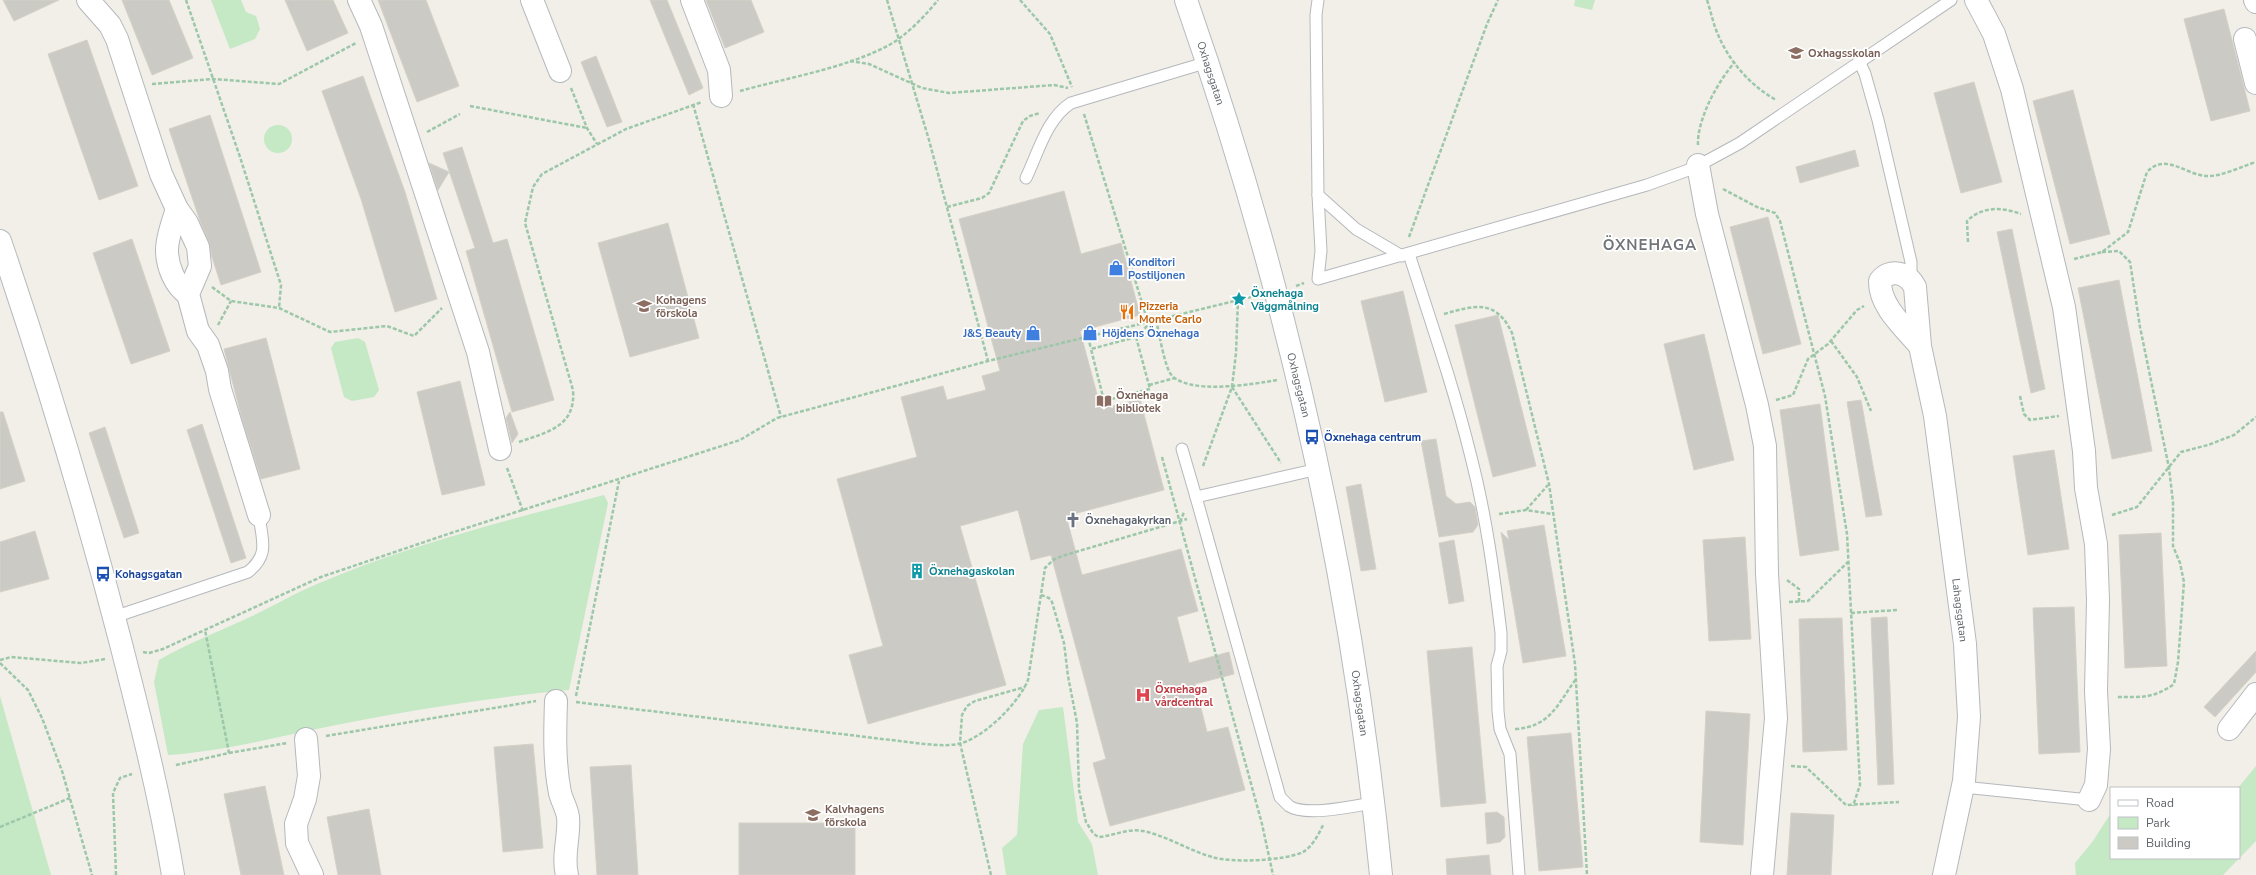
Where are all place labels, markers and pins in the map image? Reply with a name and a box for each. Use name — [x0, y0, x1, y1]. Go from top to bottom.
school or university icon: Oxhagsskolan — [1787, 44, 1805, 62]
place label: Oxhagsskolan — [1808, 46, 1881, 61]
place label: Konditori Postiljonen — [1128, 255, 1185, 283]
shop icon: Konditori Postiljonen — [1107, 259, 1125, 277]
place label: Öxnehaga Väggmålning — [1250, 285, 1319, 314]
place icon: Öxnehaga Väggmålning — [1230, 290, 1248, 308]
place label: Kohagens förskola — [656, 293, 706, 321]
school or university icon: Kohagens förskola — [635, 297, 653, 315]
place label: Pizzeria Monte Carlo — [1139, 299, 1202, 327]
restaurant icon: Pizzeria Monte Carlo — [1118, 303, 1136, 321]
shop icon: J&S Beauty — [1024, 324, 1042, 342]
shop icon: Höjdens Öxnehaga — [1081, 324, 1099, 342]
place label: Höjdens Öxnehaga — [1102, 325, 1199, 341]
place label: J&S Beauty — [962, 326, 1021, 341]
place label: Öxnehaga bibliotek — [1116, 387, 1168, 416]
library icon: Öxnehaga bibliotek — [1095, 392, 1113, 410]
bus stop icon: Öxnehaga centrum — [1303, 428, 1321, 446]
place label: Öxnehaga centrum — [1324, 429, 1421, 445]
church icon: Öxnehagakyrkan — [1064, 511, 1082, 529]
place label: Öxnehagakyrkan — [1085, 512, 1171, 528]
building icon: Öxnehagaskolan — [908, 562, 926, 580]
place label: Öxnehagaskolan — [929, 563, 1015, 579]
bus stop icon: Kohagsgatan — [94, 565, 112, 583]
place label: Kohagsgatan — [115, 567, 182, 582]
place label: Öxnehaga vårdcentral — [1154, 681, 1214, 710]
hospital icon: Öxnehaga vårdcentral — [1134, 686, 1152, 704]
place label: Kalvhagens förskola — [825, 802, 884, 830]
school or university icon: Kalvhagens förskola — [804, 806, 822, 824]

